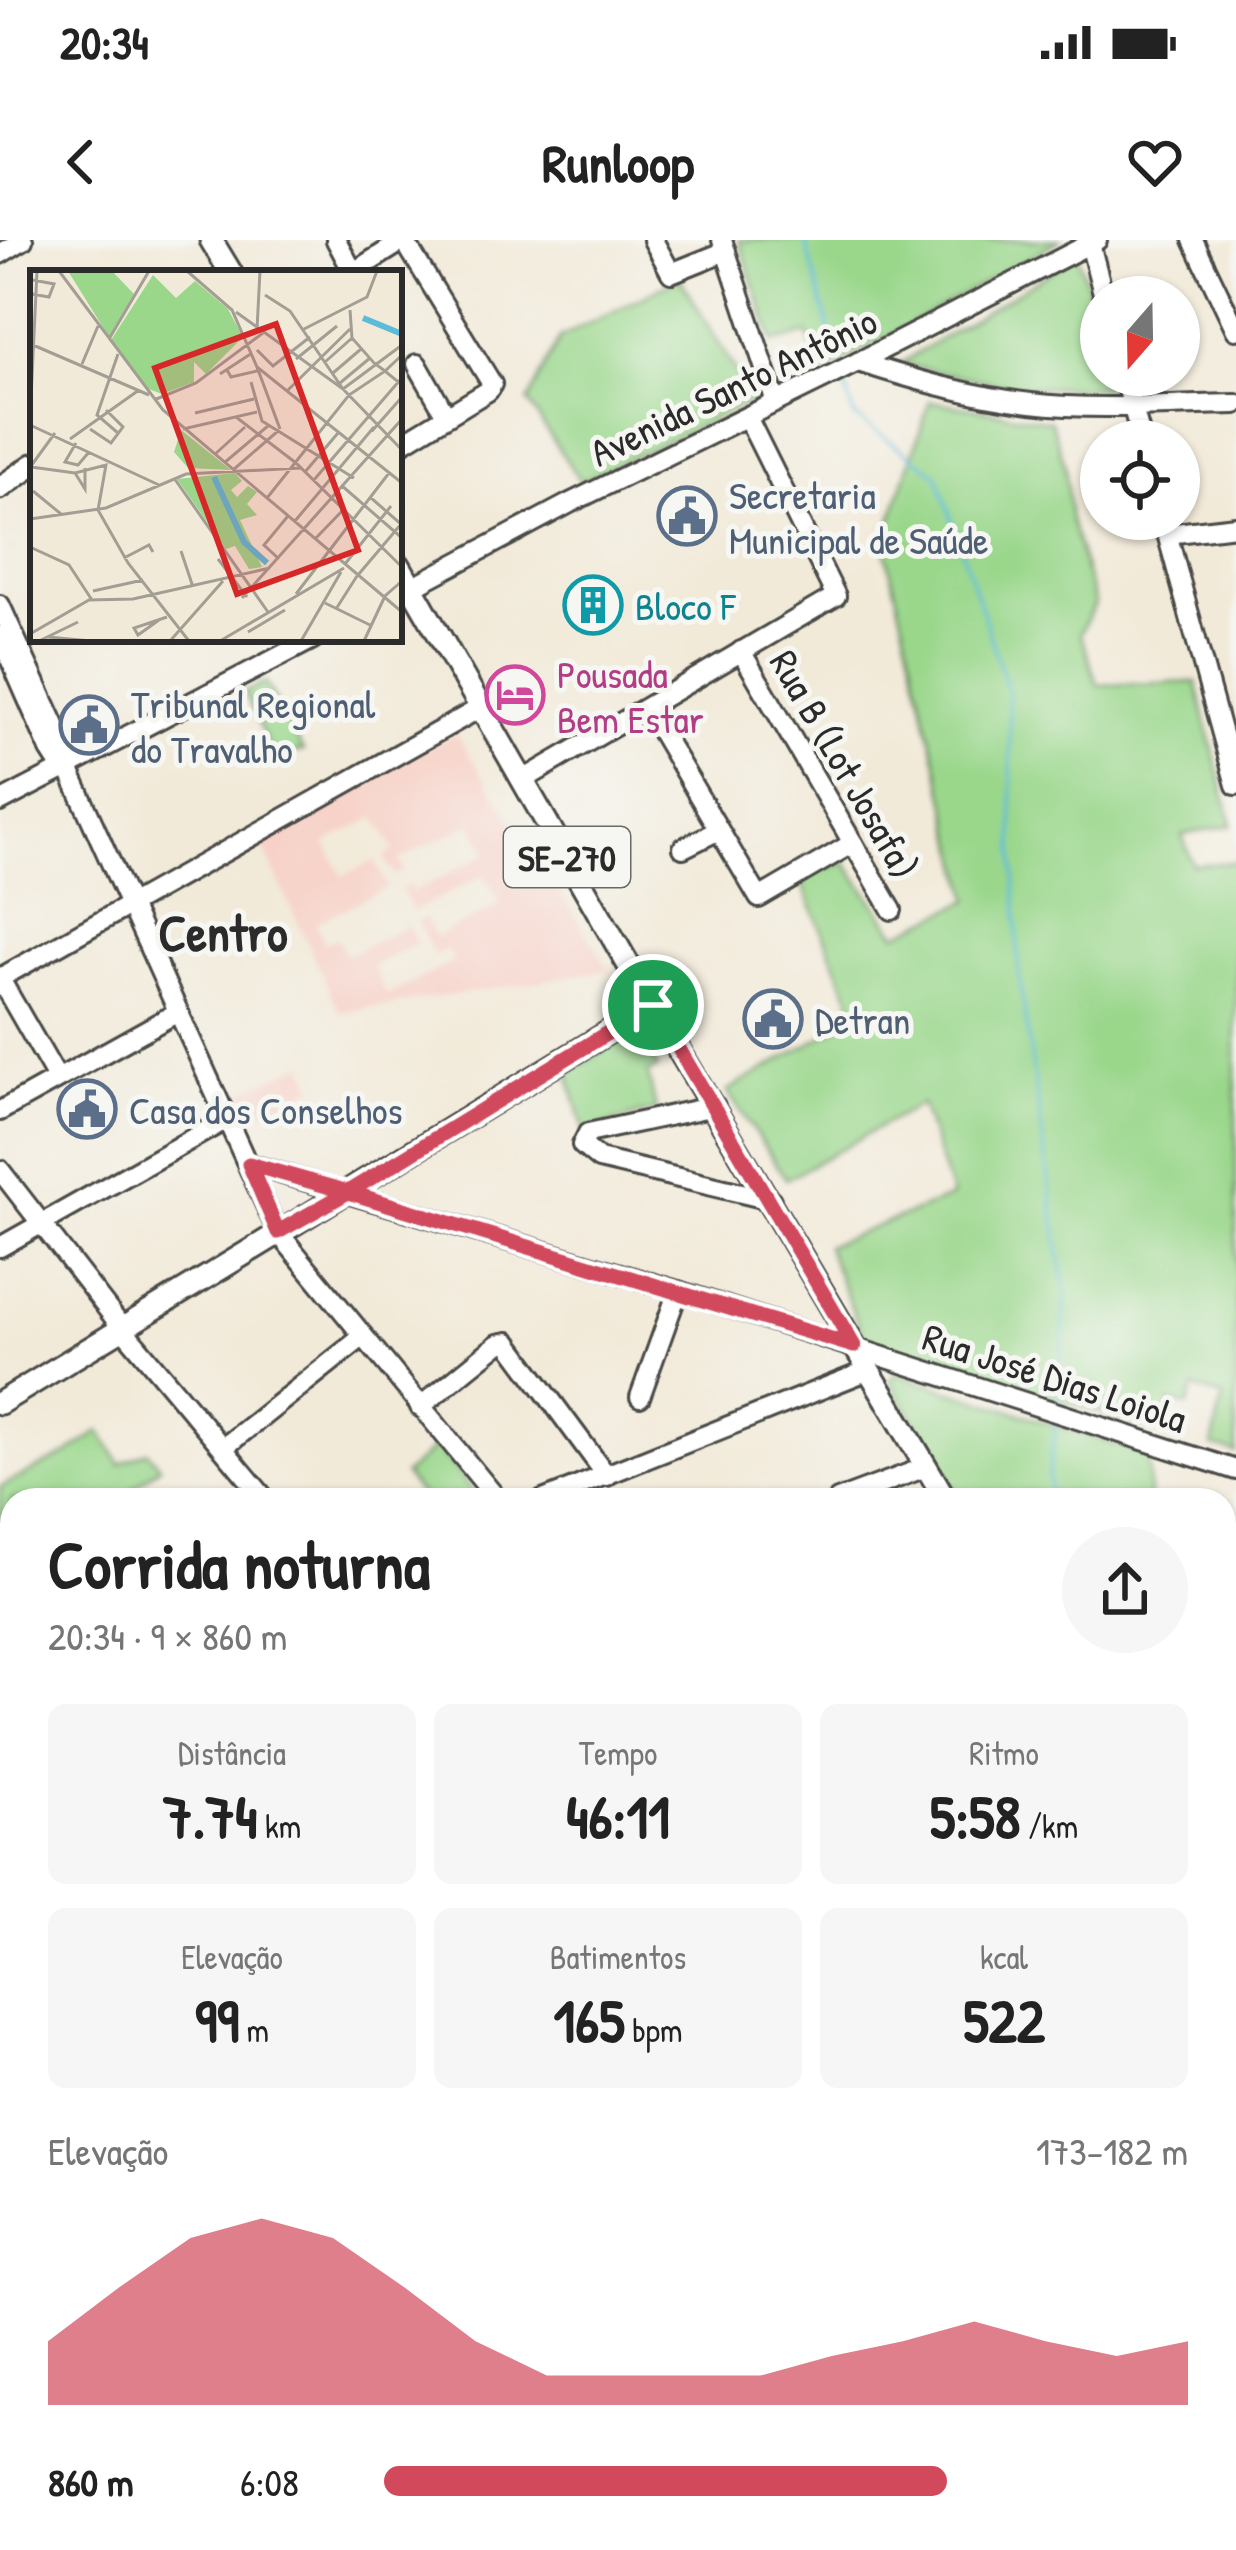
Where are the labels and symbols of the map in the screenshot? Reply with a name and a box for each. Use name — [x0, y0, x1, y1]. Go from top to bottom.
inset map — [30, 270, 402, 642]
north arrow — [1080, 276, 1200, 396]
street label: Avenida Santo Antônio — [581, 294, 885, 478]
place label: Secretaria Municipal de Saúde — [729, 468, 989, 566]
public building icon: Secretaria Municipal de Saúde — [656, 485, 718, 547]
building icon: Bloco F — [562, 574, 624, 636]
place label: Bloco F — [635, 579, 737, 632]
street label: Rua B (Lot Josafa) — [758, 640, 932, 888]
place label: Pousada Bem Estar — [557, 647, 704, 745]
hotel icon: Pousada Bem Estar — [484, 664, 546, 726]
place label: Tribunal Regional do Travalho — [131, 677, 376, 775]
public building icon: Tribunal Regional do Travalho — [58, 694, 120, 756]
road number: SE-270 — [504, 827, 630, 887]
district label: Centro — [158, 898, 288, 967]
pin — [602, 954, 704, 1056]
public building icon: Detran — [742, 988, 804, 1050]
place label: Detran — [815, 993, 910, 1046]
public building icon: Casa dos Conselhos — [56, 1078, 118, 1140]
place label: Casa dos Conselhos — [129, 1083, 403, 1136]
street label: Rua José Dias Loiola — [916, 1309, 1194, 1445]

